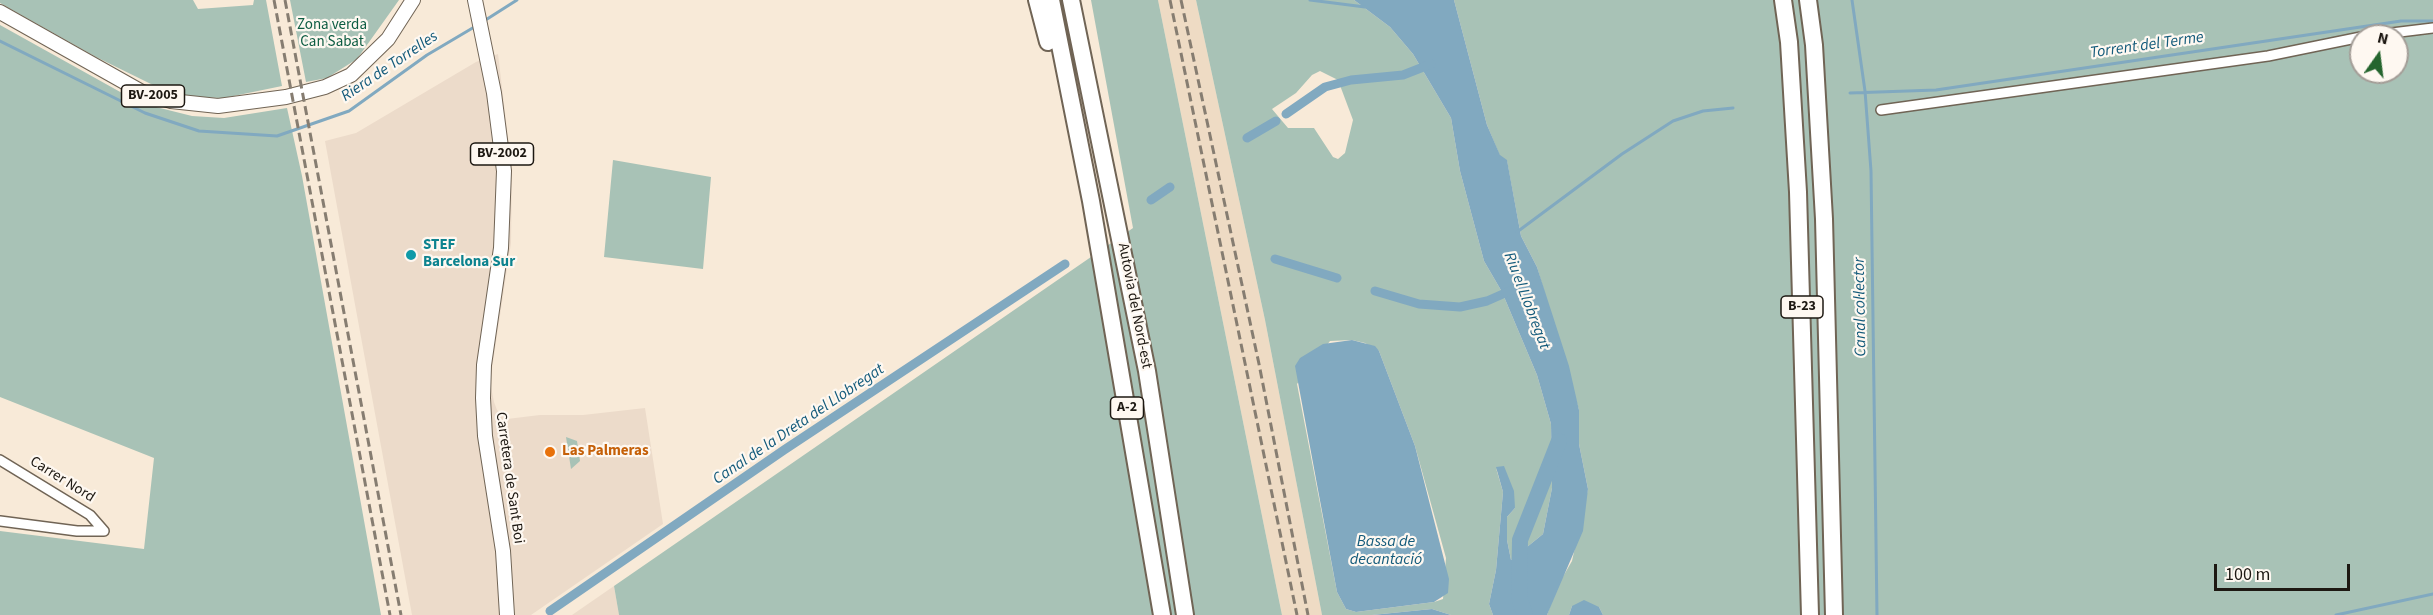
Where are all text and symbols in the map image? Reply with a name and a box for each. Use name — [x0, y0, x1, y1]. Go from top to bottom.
park label: Zona verda Can Sabat — [297, 17, 367, 52]
north arrow — [2349, 24, 2409, 84]
text: N — [2375, 27, 2391, 50]
water label: Riera de Torrelles — [338, 28, 442, 106]
water label: Torrent del Terme — [2089, 29, 2205, 63]
road number: BV-2005 — [122, 85, 184, 107]
road number: BV-2002 — [470, 143, 534, 165]
place label: STEF Barcelona Sur — [423, 237, 515, 272]
street label: Autovia del Nord-est — [1113, 242, 1155, 370]
marker: STEF Barcelona Sur — [404, 248, 418, 262]
water label: Riu el Llobregat — [1499, 250, 1553, 352]
water label: Canal col·lector — [1851, 257, 1871, 357]
road number: B-23 — [1781, 296, 1823, 318]
water label: Canal de la Dreta del Llobregat — [710, 360, 888, 490]
road number: A-2 — [1110, 397, 1144, 419]
street label: Carretera de Sant Boi — [491, 411, 527, 545]
place label: Las Palmeras — [562, 443, 649, 461]
marker: Las Palmeras — [543, 445, 557, 459]
street label: Carrer Nord — [26, 453, 98, 507]
water label: Bassa de decantació — [1350, 532, 1422, 570]
scale bar — [2217, 552, 2354, 590]
text: 100 m — [2225, 562, 2270, 587]

